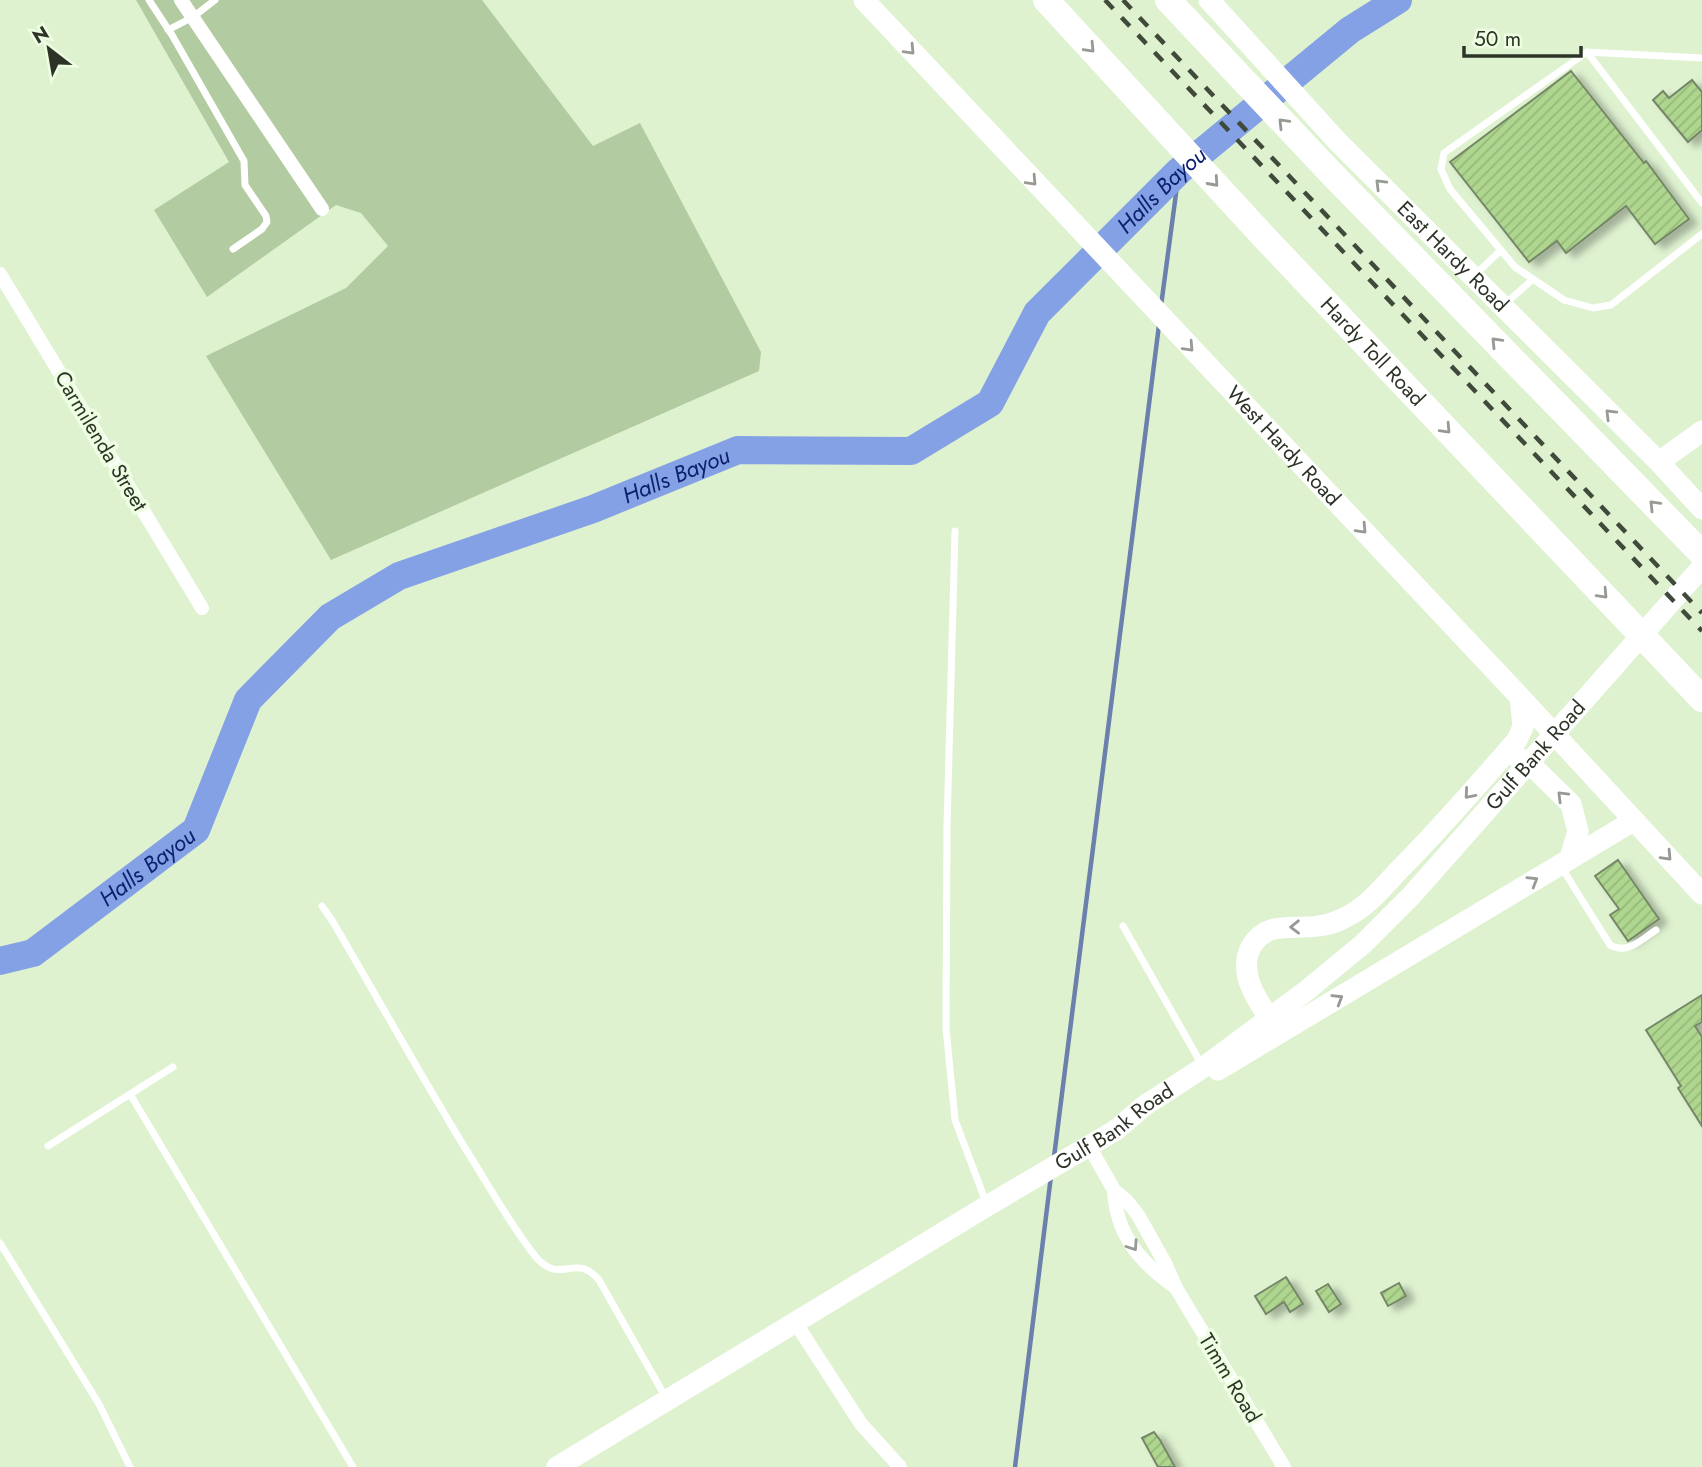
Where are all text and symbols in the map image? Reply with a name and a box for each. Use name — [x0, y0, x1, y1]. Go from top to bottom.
north arrow — [14, 14, 84, 84]
scale bar — [1464, 14, 1581, 58]
text: N — [27, 19, 54, 50]
text: 50 m — [1474, 24, 1521, 54]
one-way arrow — [1082, 40, 1095, 53]
one-way arrow — [902, 42, 914, 55]
one-way arrow — [1279, 118, 1292, 131]
water label: Halls Bayou — [1109, 138, 1214, 241]
one-way arrow — [1024, 173, 1037, 186]
one-way arrow — [1206, 174, 1218, 187]
one-way arrow — [1376, 180, 1388, 192]
street label: East Hardy Road — [1390, 194, 1515, 319]
street label: Hardy Toll Road — [1314, 290, 1432, 413]
one-way arrow — [1491, 337, 1504, 350]
one-way arrow — [1180, 338, 1193, 351]
street label: Carmilenda Street — [47, 365, 155, 517]
street label: West Hardy Road — [1219, 379, 1347, 512]
one-way arrow — [1606, 409, 1619, 422]
one-way arrow — [1438, 421, 1450, 434]
water label: Halls Bayou — [617, 438, 735, 512]
one-way arrow — [1650, 500, 1663, 513]
one-way arrow — [1353, 521, 1366, 534]
one-way arrow — [1594, 586, 1607, 599]
street label: Gulf Bank Road — [1478, 694, 1592, 817]
one-way arrow — [1465, 786, 1477, 799]
one-way arrow — [1558, 791, 1571, 804]
water label: Halls Bayou — [92, 819, 203, 915]
one-way arrow — [1658, 848, 1671, 861]
one-way arrow — [1526, 876, 1539, 889]
one-way arrow — [1289, 919, 1299, 935]
one-way arrow — [1331, 994, 1344, 1007]
street label: Gulf Bank Road — [1049, 1076, 1179, 1178]
one-way arrow — [1125, 1238, 1137, 1251]
street label: Timm Road — [1191, 1328, 1269, 1428]

